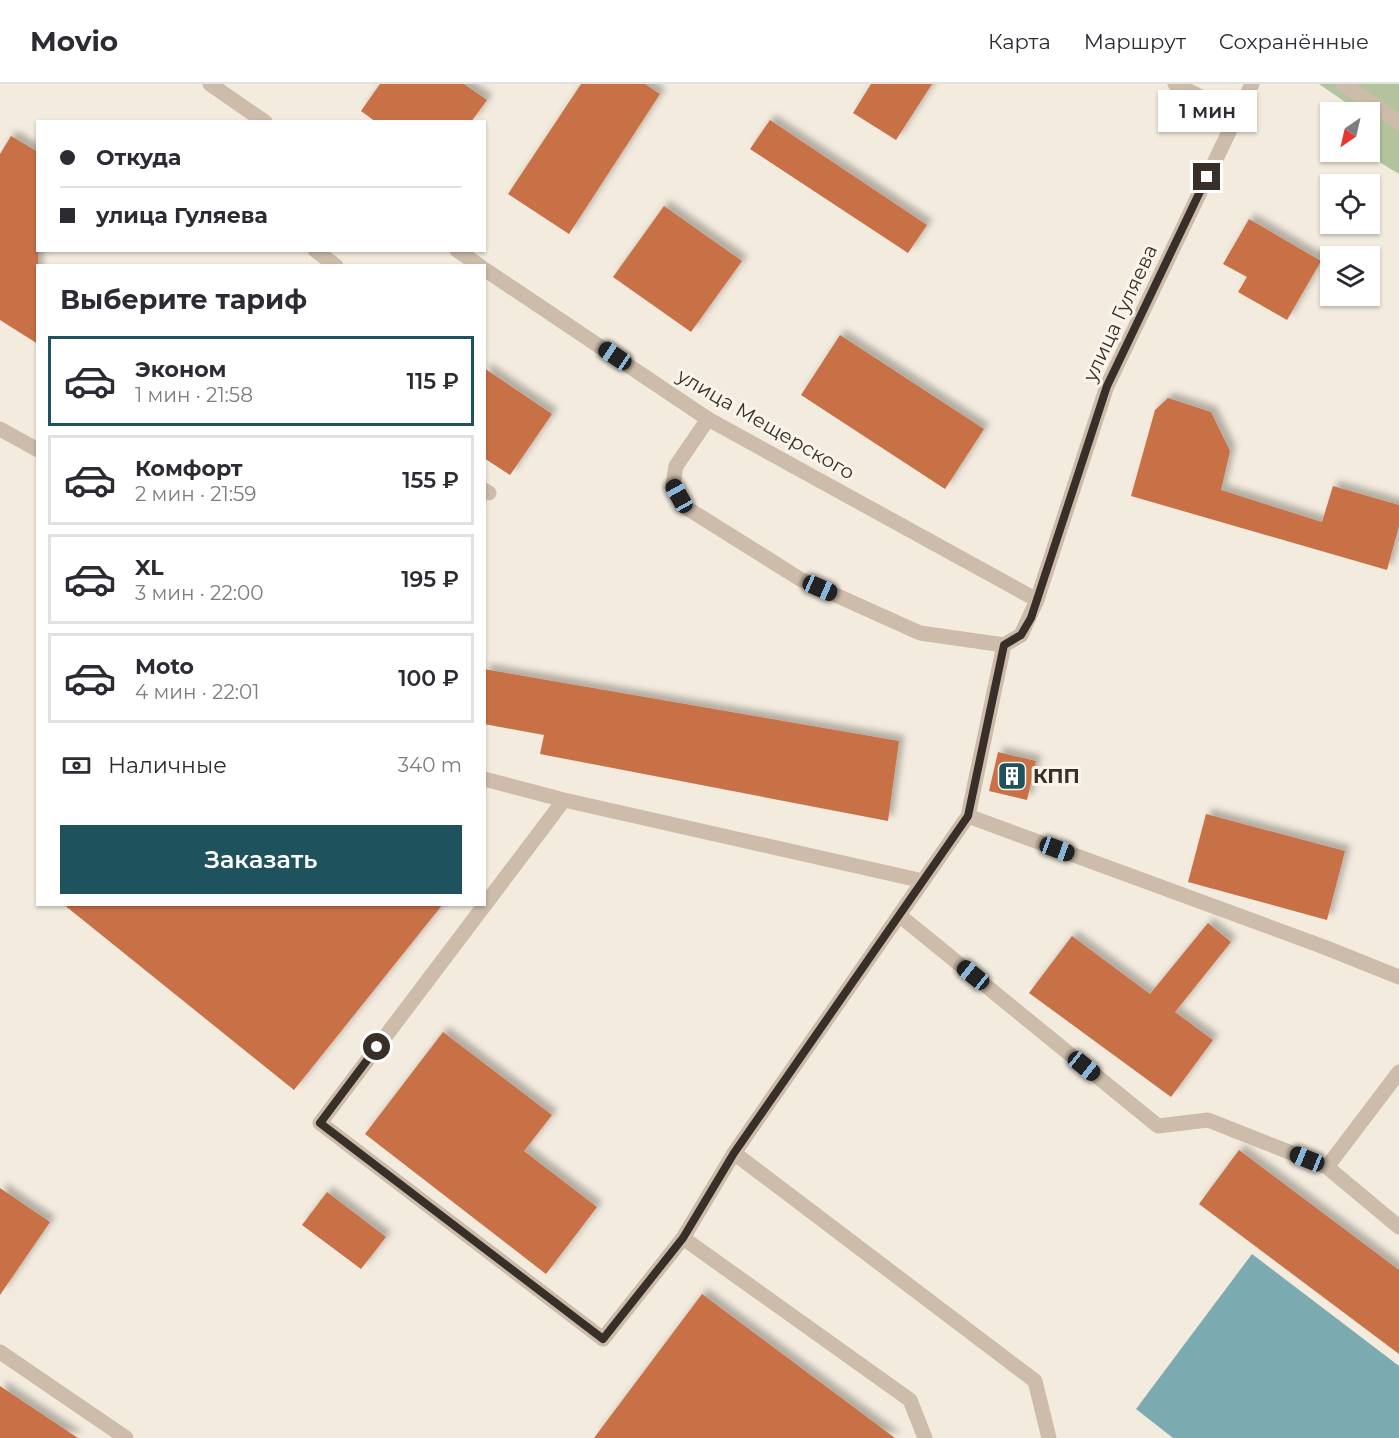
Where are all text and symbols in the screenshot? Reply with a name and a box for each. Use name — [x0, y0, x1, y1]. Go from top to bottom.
text: Movio — [30, 24, 118, 58]
text: Карта — [988, 29, 1051, 54]
text: Маршрут — [1084, 29, 1186, 54]
text: Сохранённые — [1219, 29, 1369, 54]
callout: 1 мин — [1158, 90, 1256, 132]
text: 1 мин — [1179, 99, 1236, 123]
north arrow — [1320, 102, 1380, 162]
map controls — [1320, 102, 1380, 306]
text: Откуда — [96, 144, 181, 171]
route end — [1193, 163, 1220, 190]
button: locate — [1320, 174, 1380, 234]
text: улица Гуляева — [96, 202, 268, 229]
street label: улица Гуляева — [1077, 241, 1162, 386]
button: layers — [1320, 246, 1380, 306]
text: Выберите тариф — [60, 283, 307, 316]
car — [595, 338, 635, 374]
icon: car — [63, 354, 117, 408]
text: Эконом — [135, 356, 226, 383]
street label: улица Мещерского — [672, 363, 859, 485]
text: 115 ₽ — [407, 368, 459, 395]
text: 1 мин · 21:58 — [135, 383, 253, 407]
icon: car — [63, 453, 117, 507]
text: Комфорт — [135, 455, 243, 482]
text: 155 ₽ — [402, 467, 459, 494]
car — [662, 476, 696, 516]
text: 2 мин · 21:59 — [135, 482, 257, 506]
icon: car — [63, 552, 117, 606]
text: XL — [135, 554, 164, 581]
text: 195 ₽ — [401, 566, 459, 593]
car — [800, 572, 840, 604]
text: 3 мин · 22:00 — [135, 581, 264, 605]
icon: car — [63, 651, 117, 705]
text: Moto — [135, 653, 194, 680]
text: 100 ₽ — [398, 665, 459, 692]
text: 4 мин · 22:01 — [135, 680, 259, 704]
icon: cash — [60, 749, 93, 782]
text: Наличные — [108, 752, 227, 779]
text: 340 m — [398, 753, 462, 777]
building icon: КПП — [996, 760, 1028, 792]
place label: КПП — [1033, 764, 1080, 788]
button: Заказать — [60, 825, 462, 894]
car — [1037, 834, 1077, 864]
car — [953, 957, 993, 993]
route start — [363, 1033, 390, 1060]
car — [1064, 1048, 1104, 1084]
car — [1287, 1144, 1327, 1174]

